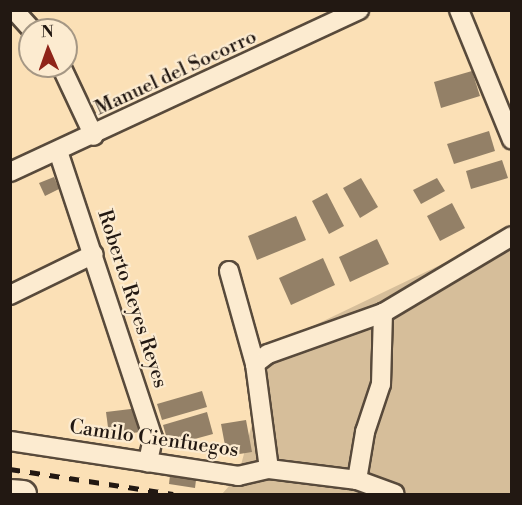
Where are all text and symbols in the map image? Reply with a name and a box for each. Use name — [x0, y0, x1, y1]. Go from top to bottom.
north arrow — [18, 18, 78, 78]
text: N — [41, 22, 54, 42]
street label: Manuel del Socorro — [91, 25, 261, 121]
street label: Roberto Reyes Reyes — [92, 207, 172, 391]
street label: Camilo Cienfuegos — [68, 415, 240, 463]

